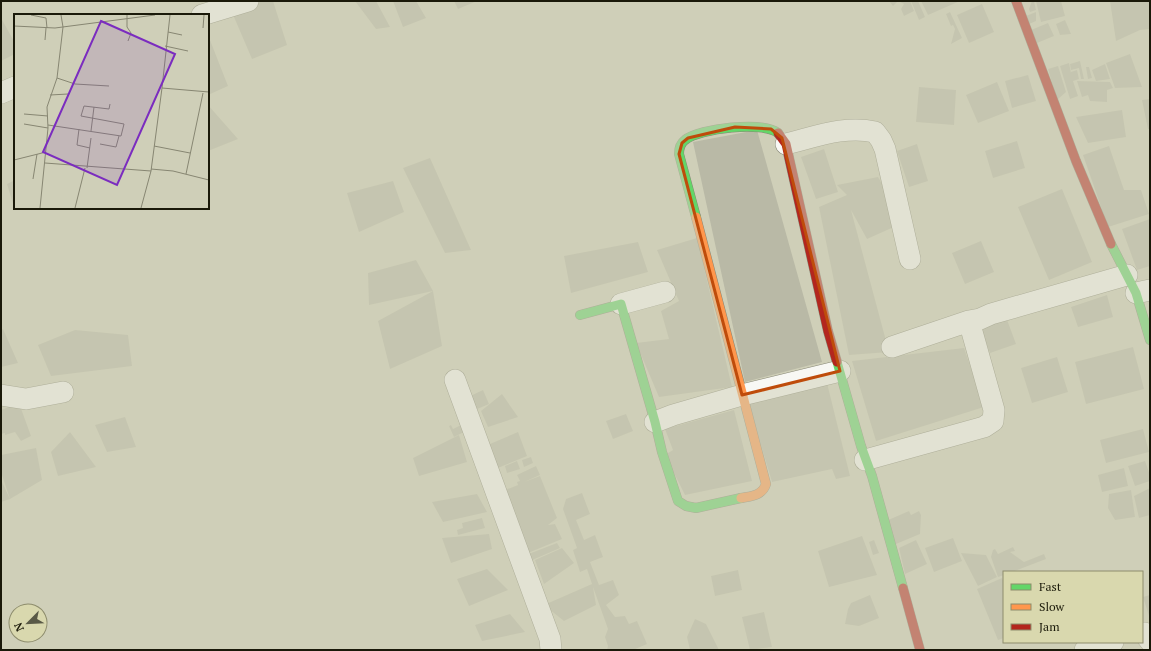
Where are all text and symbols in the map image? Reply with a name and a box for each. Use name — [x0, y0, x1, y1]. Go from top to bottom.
inset map — [14, 14, 209, 209]
legend — [1003, 571, 1143, 643]
text: Fast — [1039, 579, 1062, 594]
text: Slow — [1039, 599, 1065, 614]
north arrow — [8, 603, 48, 643]
text: Jam — [1039, 619, 1060, 634]
text: N — [11, 620, 27, 634]

